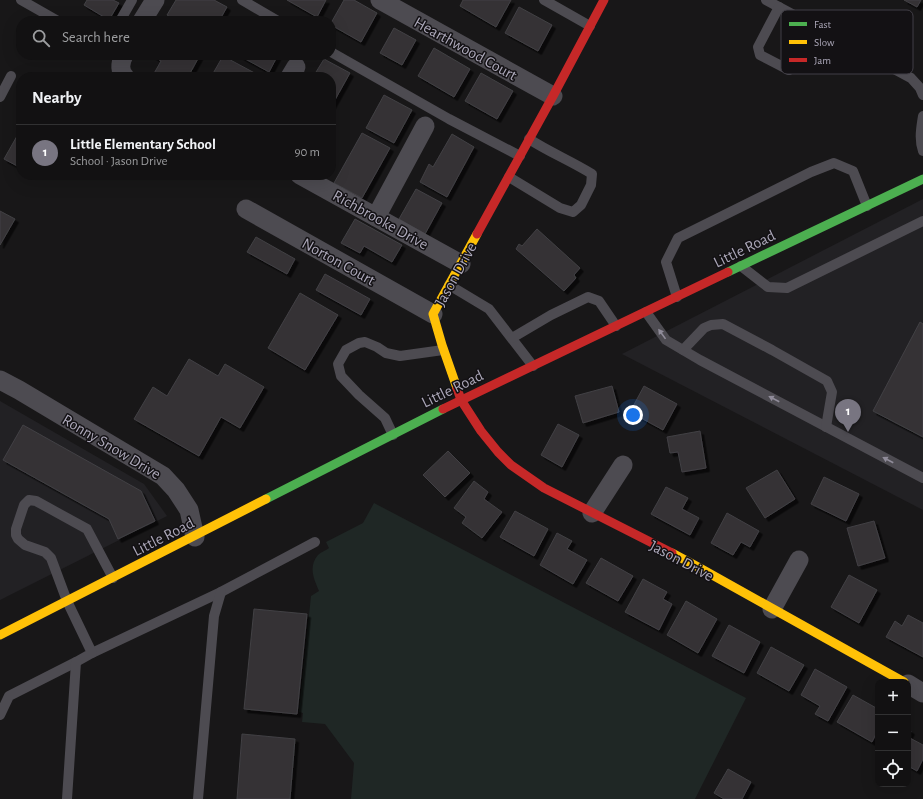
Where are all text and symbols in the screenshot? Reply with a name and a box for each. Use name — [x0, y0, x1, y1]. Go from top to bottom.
legend — [781, 10, 913, 74]
street label: Hearthwood Court — [411, 14, 520, 84]
search box — [16, 16, 336, 60]
text: Fast — [814, 19, 832, 30]
icon: search — [30, 27, 52, 49]
text: Search here — [62, 30, 130, 45]
text: Slow — [814, 37, 835, 48]
text: Jam — [814, 55, 831, 66]
text: Nearby — [32, 89, 82, 106]
text: Little Elementary School — [70, 137, 216, 152]
text: 1 — [43, 146, 47, 159]
text: 90 m — [294, 146, 320, 159]
text: School · Jason Drive — [70, 155, 168, 168]
street label: Richbrooke Drive — [330, 187, 431, 253]
street label: Little Road — [711, 227, 778, 271]
street label: Norton Court — [299, 235, 378, 289]
street label: Jason Drive — [432, 240, 480, 309]
one-way arrow — [658, 328, 666, 339]
street label: Little Road — [419, 367, 486, 411]
one-way arrow — [768, 396, 779, 402]
pin: 1 — [835, 399, 861, 432]
your location — [623, 405, 643, 425]
street label: Ronny Snow Drive — [59, 411, 163, 483]
one-way arrow — [883, 456, 894, 463]
street label: Little Road — [130, 515, 197, 559]
street label: Jason Drive — [647, 537, 716, 584]
map controls — [875, 679, 911, 787]
button: + — [875, 679, 911, 715]
button: − — [875, 715, 911, 751]
button: locate — [875, 751, 911, 787]

